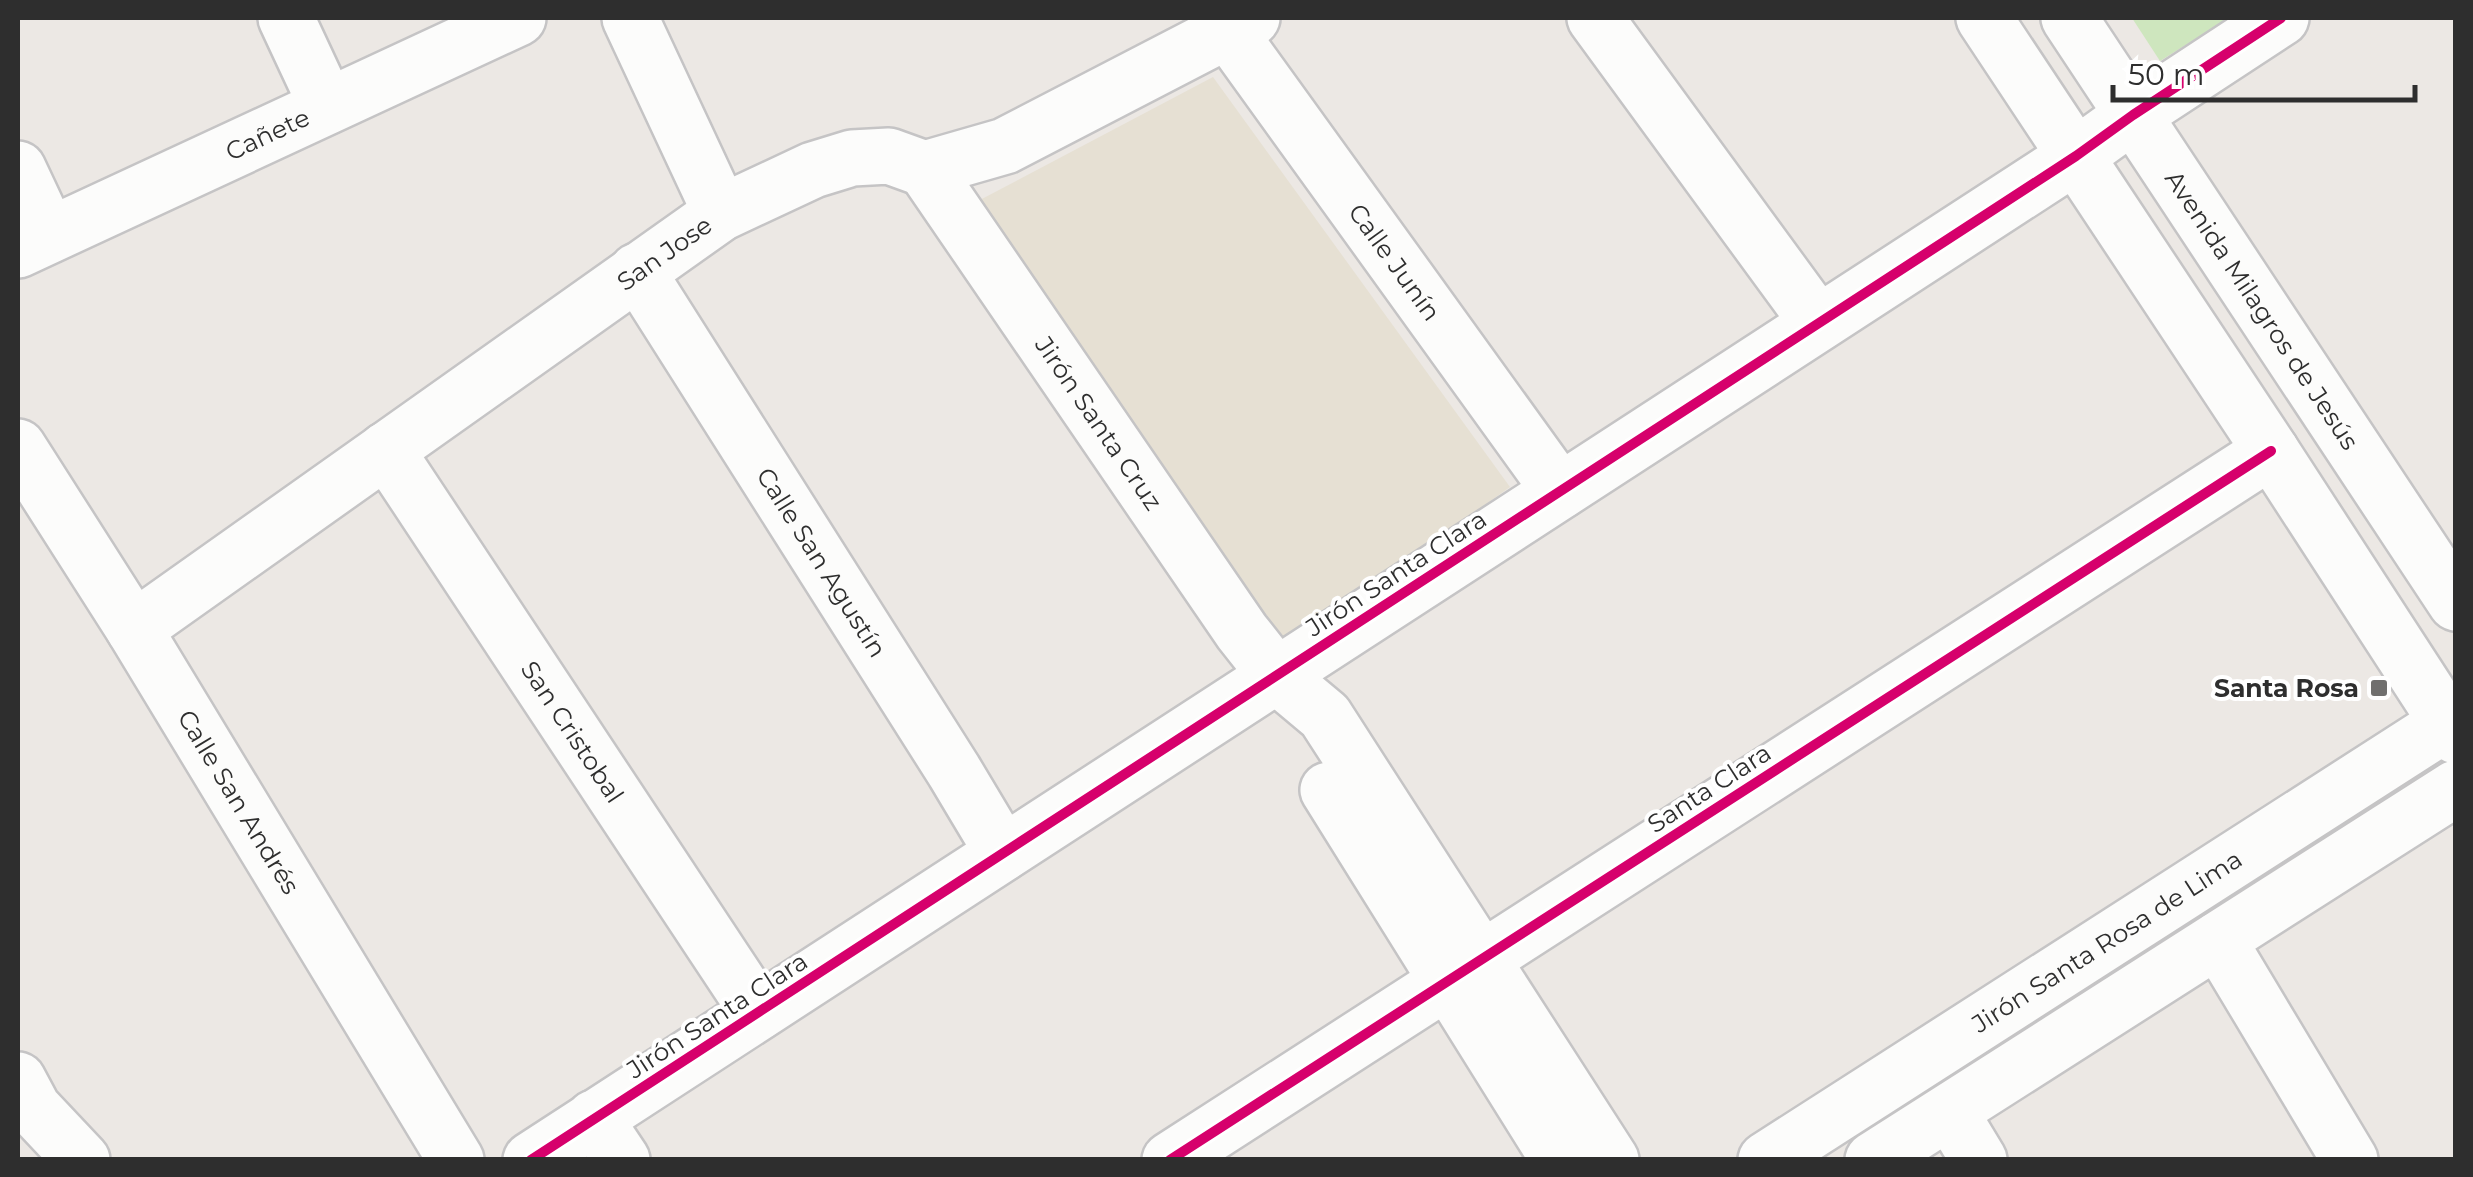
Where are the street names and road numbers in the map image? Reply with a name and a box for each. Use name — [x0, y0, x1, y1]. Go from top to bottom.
street label: Cañete — [221, 102, 314, 167]
street label: Avenida Milagros de Jesús — [2159, 165, 2365, 455]
street label: Calle Junín — [1342, 198, 1447, 327]
street label: San Jose — [611, 209, 718, 297]
street label: Jirón Santa Cruz — [1029, 330, 1169, 516]
street label: Calle San Agustín — [750, 462, 893, 663]
street label: Jirón Santa Clara — [1299, 503, 1492, 643]
street label: San Cristobal — [515, 655, 630, 808]
street label: Calle San Andrés — [172, 704, 306, 899]
street label: Santa Clara — [1642, 737, 1776, 839]
street label: Jirón Santa Rosa de Lima — [1965, 844, 2247, 1039]
street label: Jirón Santa Clara — [620, 945, 813, 1085]

